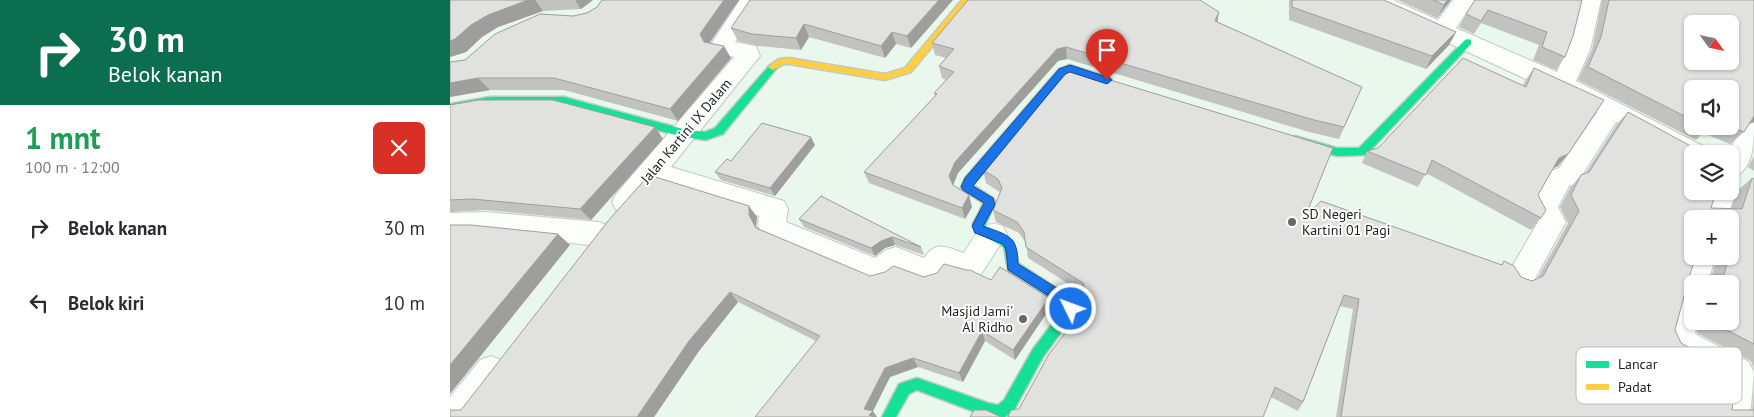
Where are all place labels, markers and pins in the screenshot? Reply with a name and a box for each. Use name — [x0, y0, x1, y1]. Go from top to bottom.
pin — [1086, 29, 1128, 80]
place label: SD Negeri Kartini 01 Pagi — [1302, 205, 1390, 239]
marker: SD Negeri Kartini 01 Pagi — [1286, 216, 1298, 228]
place label: Masjid Jami' Al Ridho — [941, 302, 1013, 336]
marker: Masjid Jami' Al Ridho — [1017, 313, 1029, 325]

